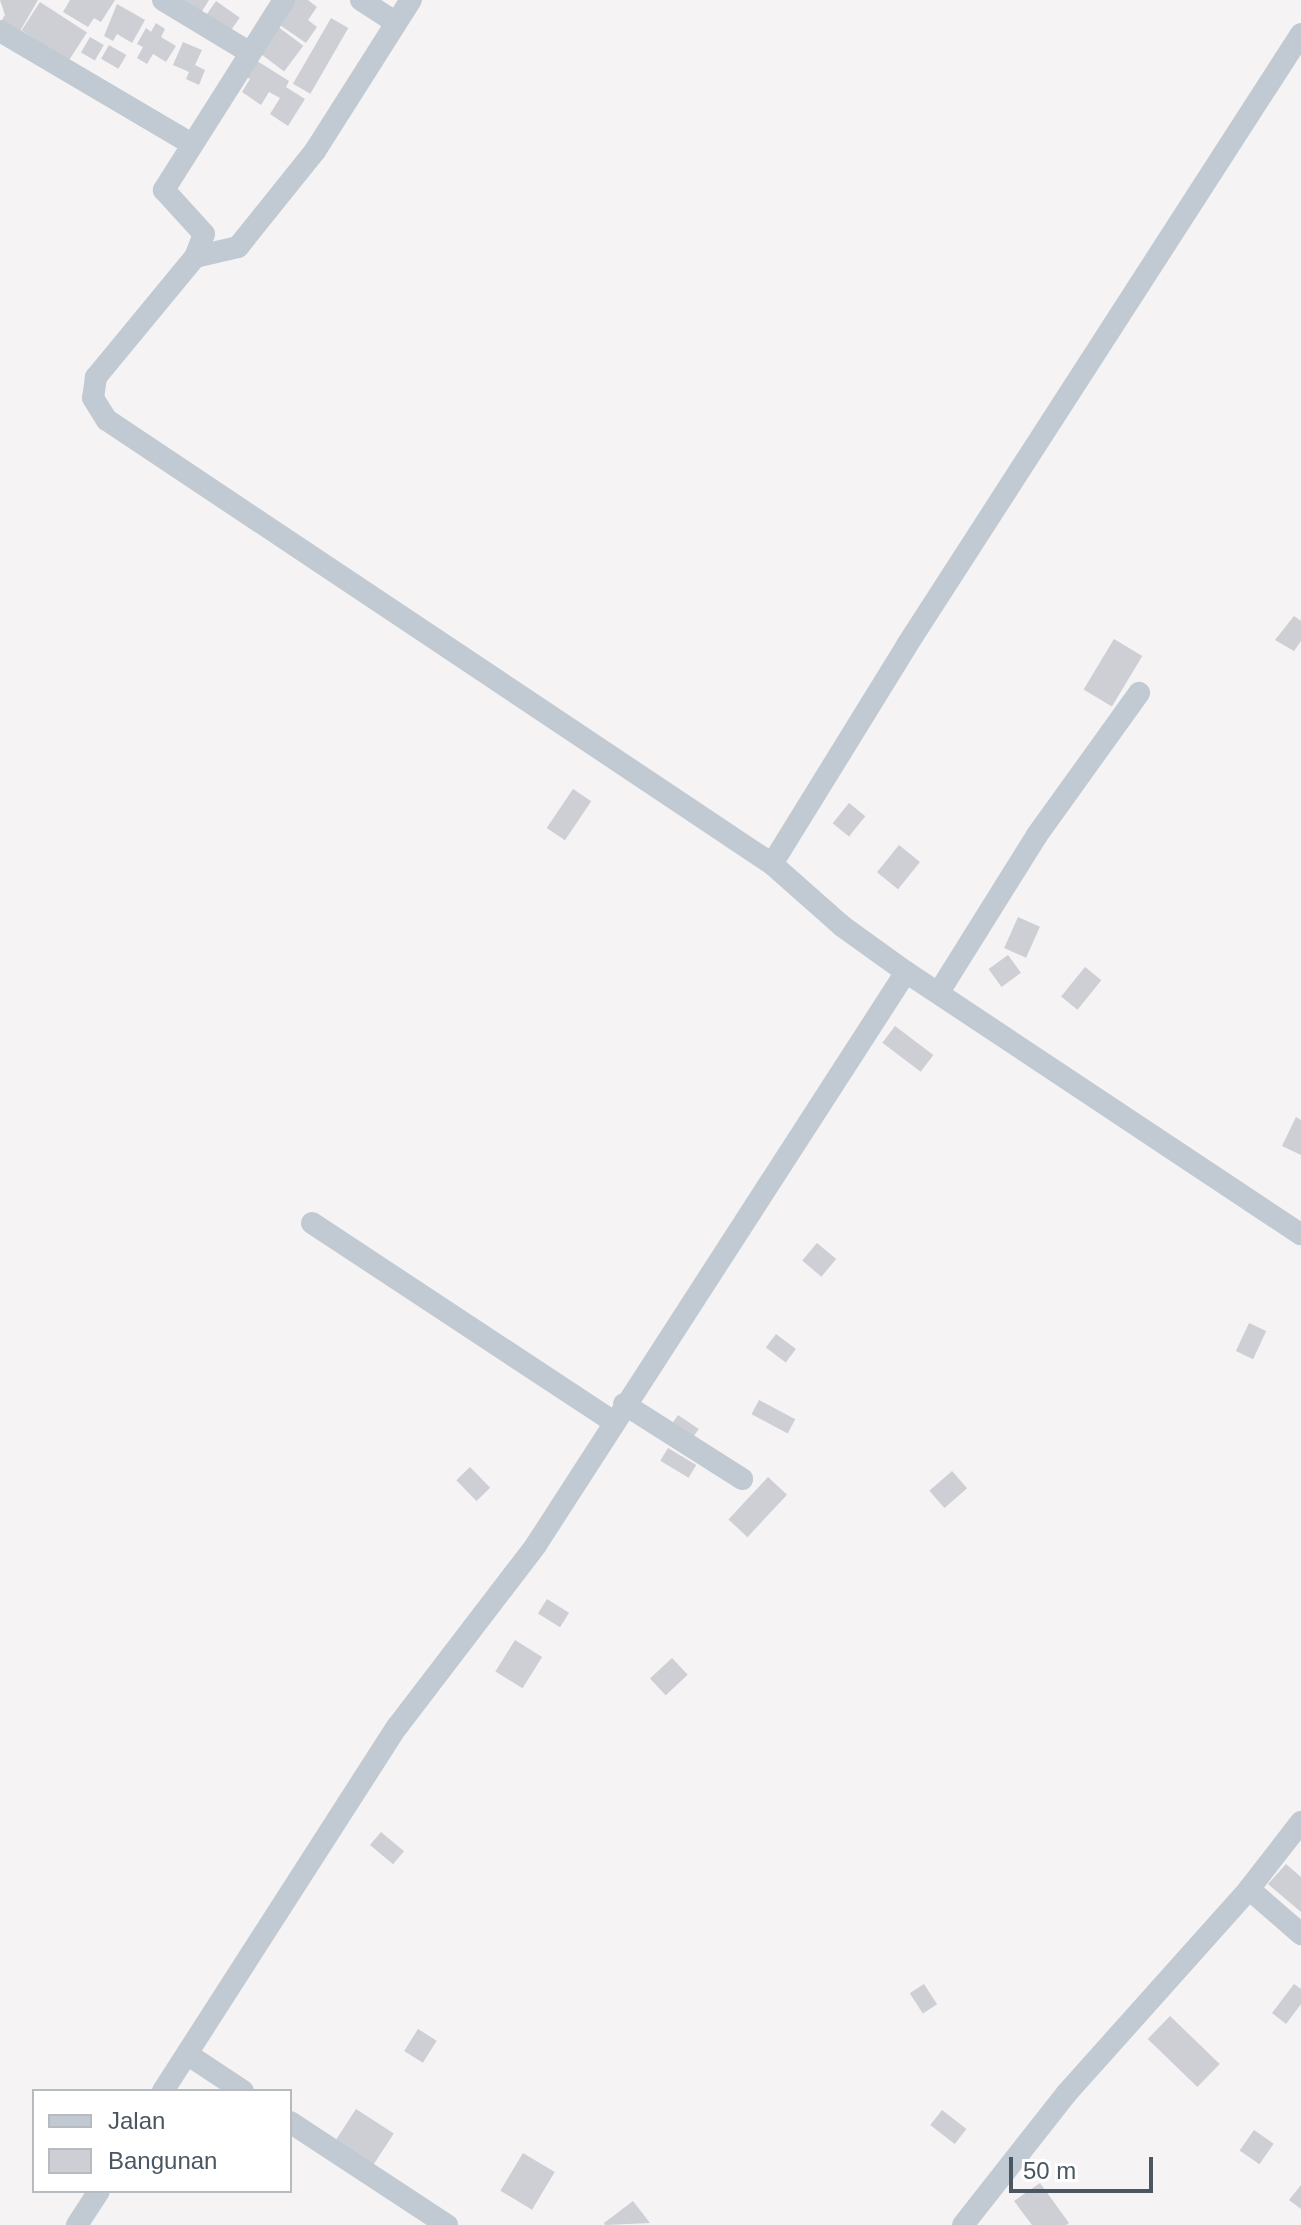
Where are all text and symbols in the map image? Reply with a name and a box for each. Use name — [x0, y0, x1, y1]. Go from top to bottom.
legend — [32, 2089, 292, 2193]
text: Jalan — [108, 2107, 165, 2134]
scale bar — [1013, 2141, 1157, 2191]
text: Bangunan — [108, 2147, 217, 2174]
text: 50 m — [1023, 2157, 1076, 2184]

